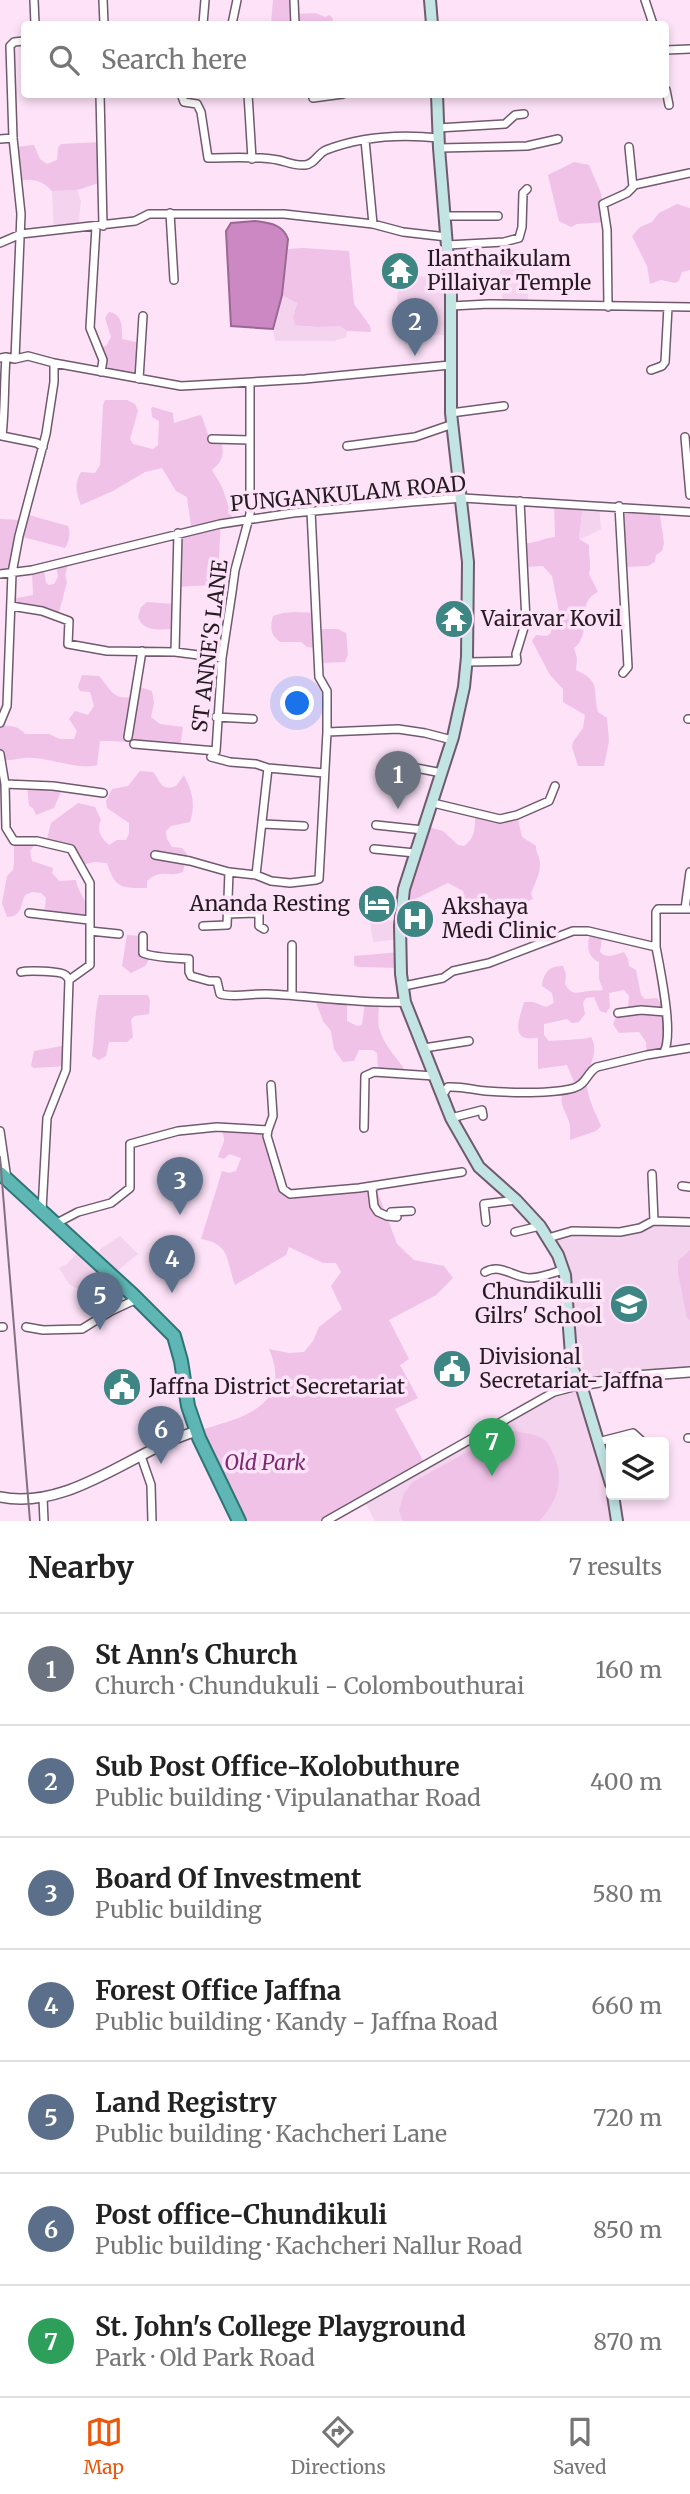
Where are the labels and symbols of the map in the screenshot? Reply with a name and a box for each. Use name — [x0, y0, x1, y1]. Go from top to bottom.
place label: Ilanthaikulam Pillaiyar Temple — [427, 245, 591, 296]
temple icon: Ilanthaikulam Pillaiyar Temple — [379, 250, 421, 292]
pin: 2 — [392, 298, 438, 356]
street label: PUNGANKULAM ROAD — [229, 470, 467, 517]
street label: ST ANNE'S LANE — [186, 558, 234, 734]
temple icon: Vairavar Kovil — [433, 598, 475, 640]
place label: Vairavar Kovil — [480, 605, 622, 632]
your location — [280, 686, 314, 720]
pin: 1 — [375, 751, 421, 809]
hotel icon: Ananda Resting — [356, 883, 398, 925]
place label: Ananda Resting — [189, 890, 350, 917]
place label: Akshaya Medi Clinic — [441, 893, 557, 944]
hospital icon: Akshaya Medi Clinic — [394, 898, 436, 940]
pin: 3 — [157, 1157, 203, 1215]
pin: 4 — [149, 1235, 195, 1293]
pin: 5 — [77, 1272, 123, 1330]
place label: Chundikulli Gilrs' School — [475, 1278, 602, 1329]
school or university icon: Chundikulli Gilrs' School — [608, 1283, 650, 1325]
place label: Divisional Secretariat- Jaffna — [479, 1343, 663, 1394]
public building icon: Divisional Secretariat- Jaffna — [431, 1348, 473, 1390]
public building icon: Jaffna District Secretariat — [101, 1366, 143, 1408]
place label: Jaffna District Secretariat — [148, 1373, 405, 1400]
pin: 6 — [138, 1406, 184, 1464]
pin: 7 — [469, 1418, 515, 1476]
park label: Old Park — [224, 1449, 306, 1476]

